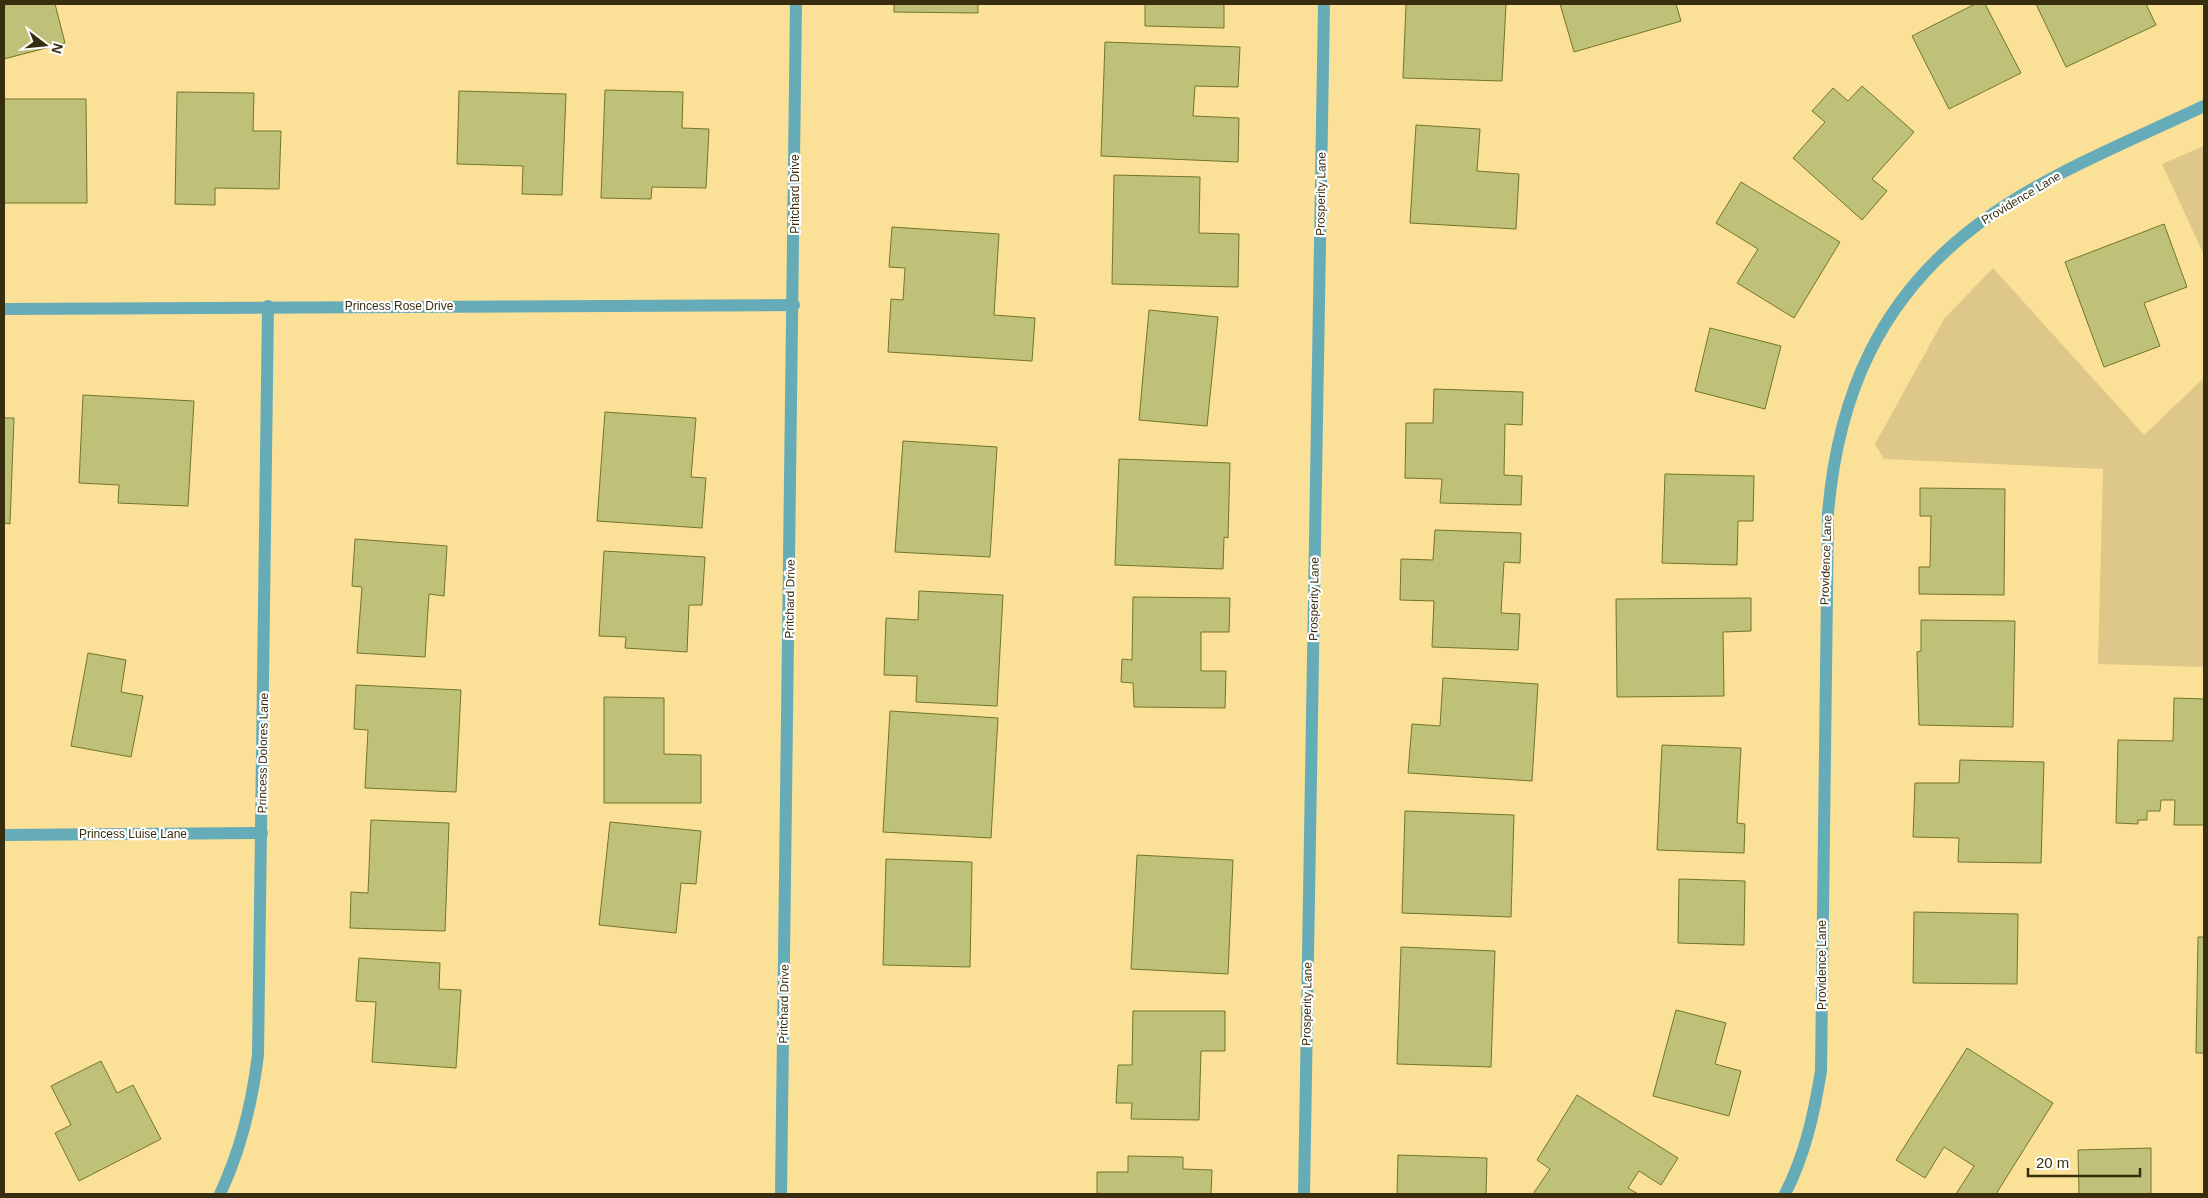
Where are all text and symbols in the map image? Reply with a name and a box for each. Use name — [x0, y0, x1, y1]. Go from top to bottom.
north arrow — [20, 20, 70, 70]
text: N — [48, 42, 67, 56]
street label: Prosperity Lane — [1313, 152, 1329, 236]
street label: Pritchard Drive — [788, 154, 802, 234]
street label: Providence Lane — [1979, 169, 2063, 227]
street label: Princess Rose Drive — [345, 299, 454, 313]
street label: Providence Lane — [1817, 514, 1835, 605]
street label: Prosperity Lane — [1306, 557, 1322, 641]
street label: Pritchard Drive — [782, 559, 798, 639]
street label: Princess Dolores Lane — [255, 692, 271, 813]
street label: Princess Luise Lane — [79, 827, 187, 841]
street label: Providence Lane — [1815, 920, 1829, 1010]
street label: Prosperity Lane — [1299, 962, 1315, 1046]
street label: Pritchard Drive — [776, 964, 792, 1044]
scale bar — [2028, 1146, 2140, 1178]
text: 20 m — [2036, 1154, 2069, 1171]

